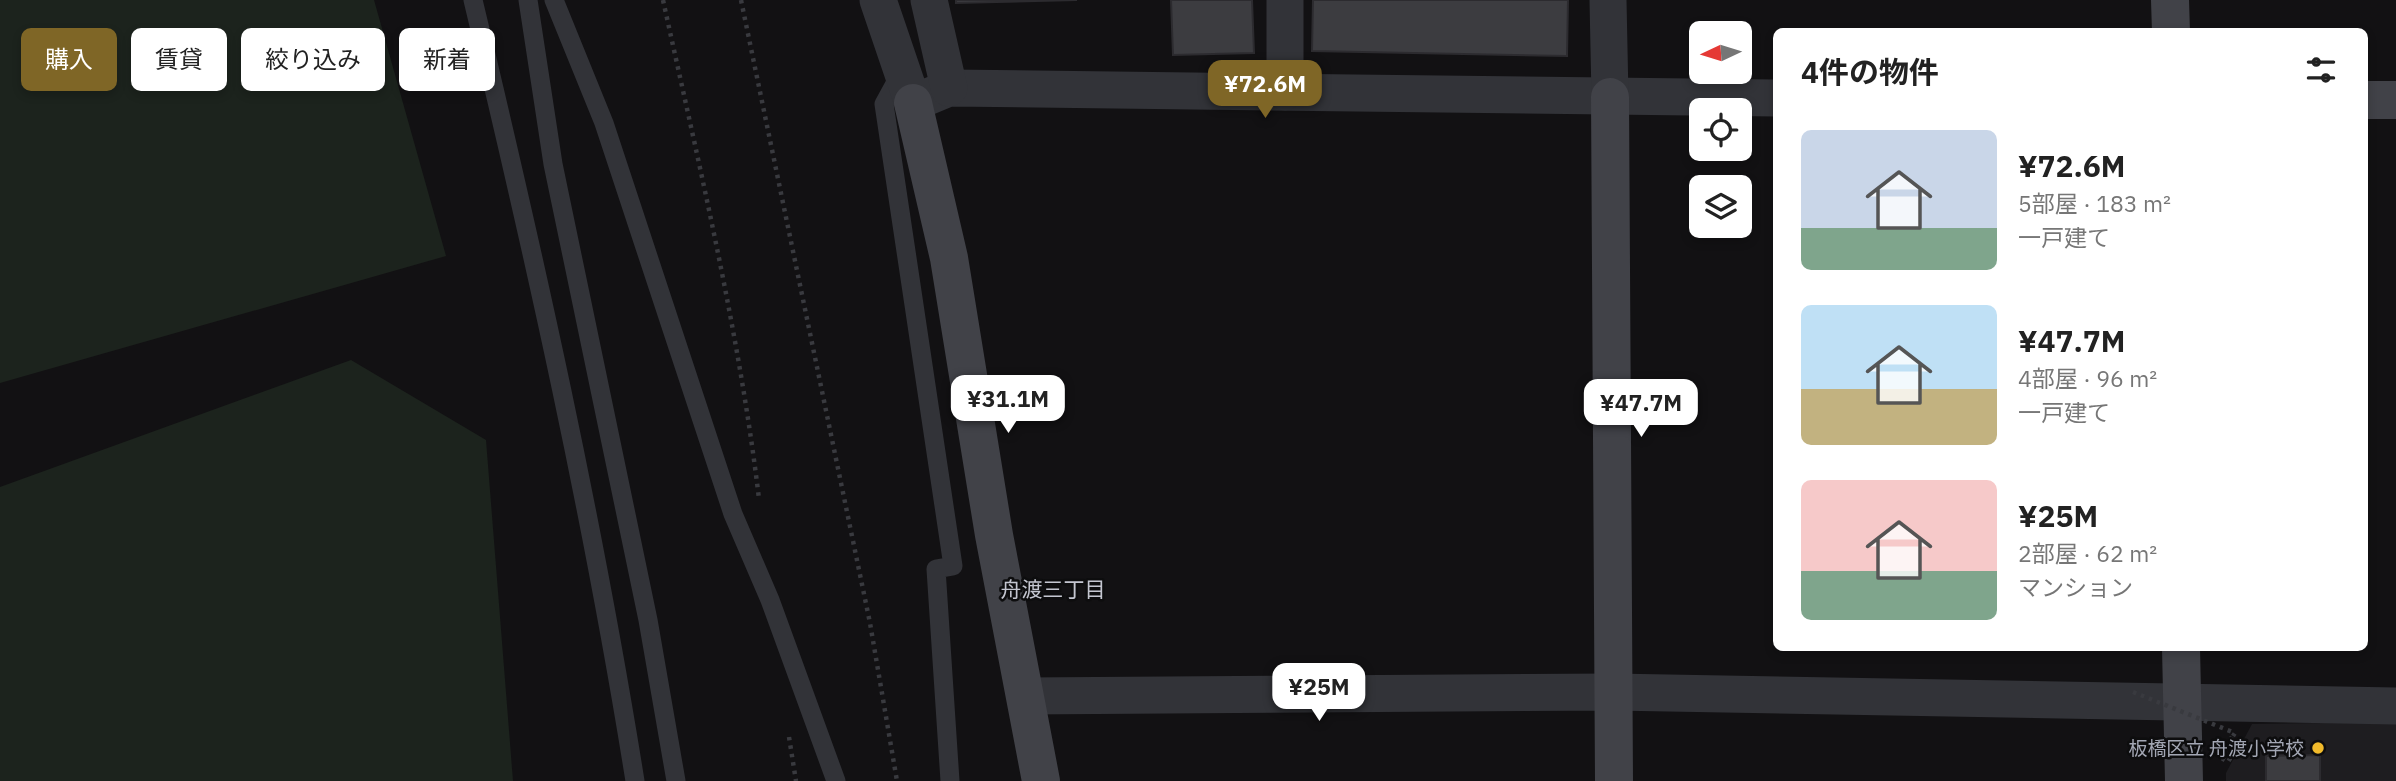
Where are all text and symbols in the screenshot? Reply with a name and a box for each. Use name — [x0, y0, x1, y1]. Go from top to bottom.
north arrow — [1689, 21, 1752, 84]
map controls — [1689, 21, 1752, 238]
chip: 購入 — [21, 28, 117, 91]
chip: 賃貸 — [131, 28, 227, 91]
chip: 絞り込み — [241, 28, 385, 91]
chip: 新着 — [399, 28, 495, 91]
icon: filters — [2302, 51, 2340, 89]
text: 4件の物件 — [1801, 52, 1939, 91]
pin: ¥72.6M — [1208, 60, 1322, 120]
text: ¥72.6M — [1224, 68, 1306, 98]
button: locate — [1689, 98, 1752, 161]
text: ¥72.6M — [2018, 146, 2125, 185]
icon: home — [1857, 158, 1941, 242]
button: layers — [1689, 175, 1752, 238]
text: 5部屋 · 183 m² — [2018, 188, 2171, 218]
text: 一戸建て — [2018, 222, 2110, 252]
text: ¥47.7M — [2018, 321, 2125, 360]
icon: home — [1857, 333, 1941, 417]
text: 4部屋 · 96 m² — [2018, 363, 2157, 393]
pin: ¥31.1M — [951, 376, 1065, 435]
pin: ¥47.7M — [1584, 380, 1698, 439]
text: ¥31.1M — [967, 383, 1049, 413]
text: ¥47.7M — [1600, 387, 1682, 417]
text: 一戸建て — [2018, 397, 2110, 427]
text: ¥25M — [2018, 496, 2098, 535]
icon: home — [1857, 508, 1941, 592]
text: 2部屋 · 62 m² — [2018, 538, 2157, 568]
text: マンション — [2018, 572, 2133, 602]
district label: 舟渡三丁目 — [1001, 575, 1106, 603]
pin: ¥25M — [1278, 664, 1360, 723]
text: ¥25M — [1288, 671, 1350, 701]
place label: 板橋区立 舟渡小学校 — [2129, 736, 2304, 760]
marker: 板橋区立 舟渡小学校 — [2310, 740, 2326, 756]

